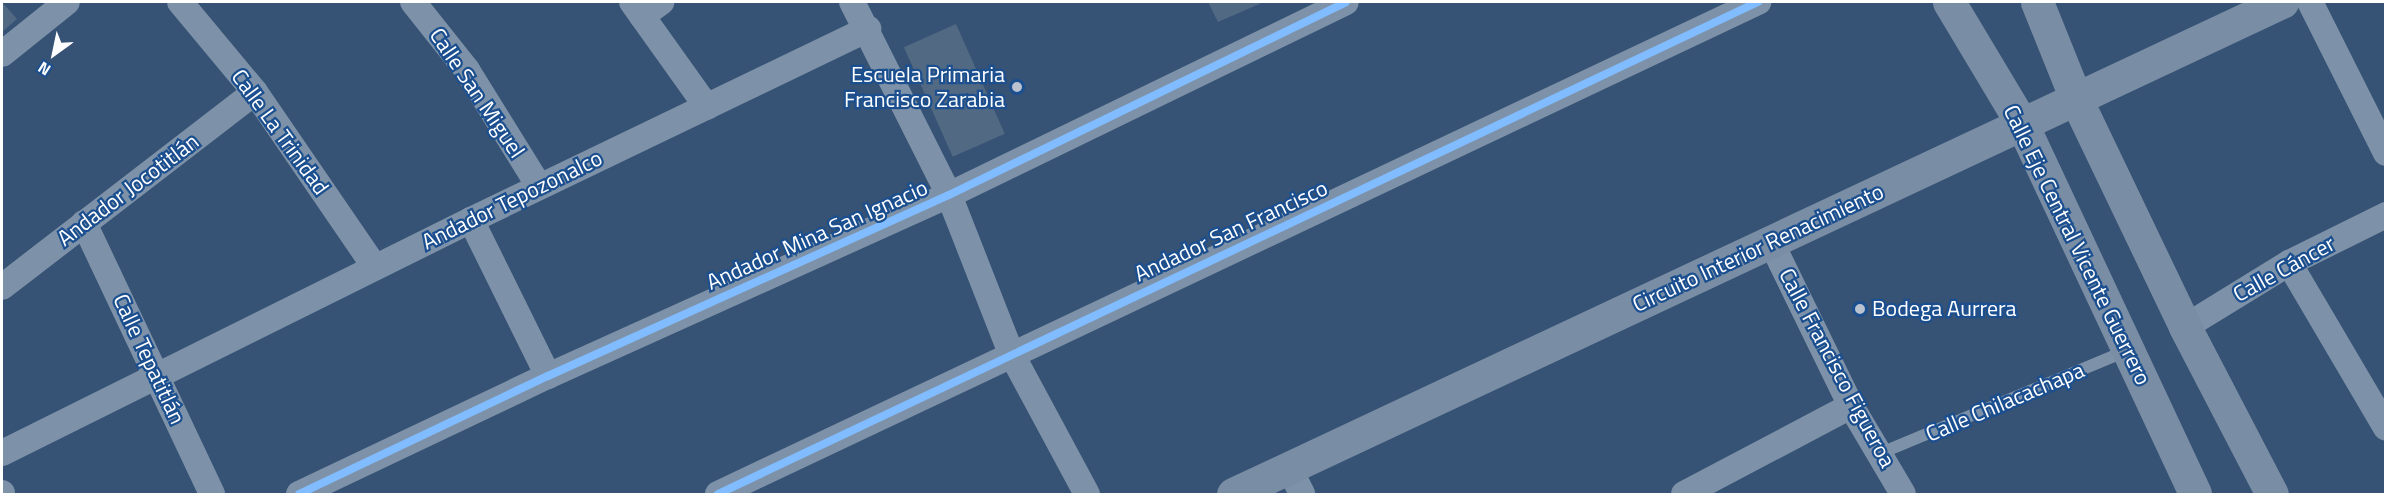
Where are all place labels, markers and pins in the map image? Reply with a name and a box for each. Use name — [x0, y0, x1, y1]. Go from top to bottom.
place label: Escuela Primaria Francisco Zarabia — [844, 61, 1005, 112]
marker: Escuela Primaria Francisco Zarabia — [1010, 80, 1024, 94]
place label: Bodega Aurrera — [1872, 296, 2017, 322]
marker: Bodega Aurrera — [1853, 302, 1867, 316]

